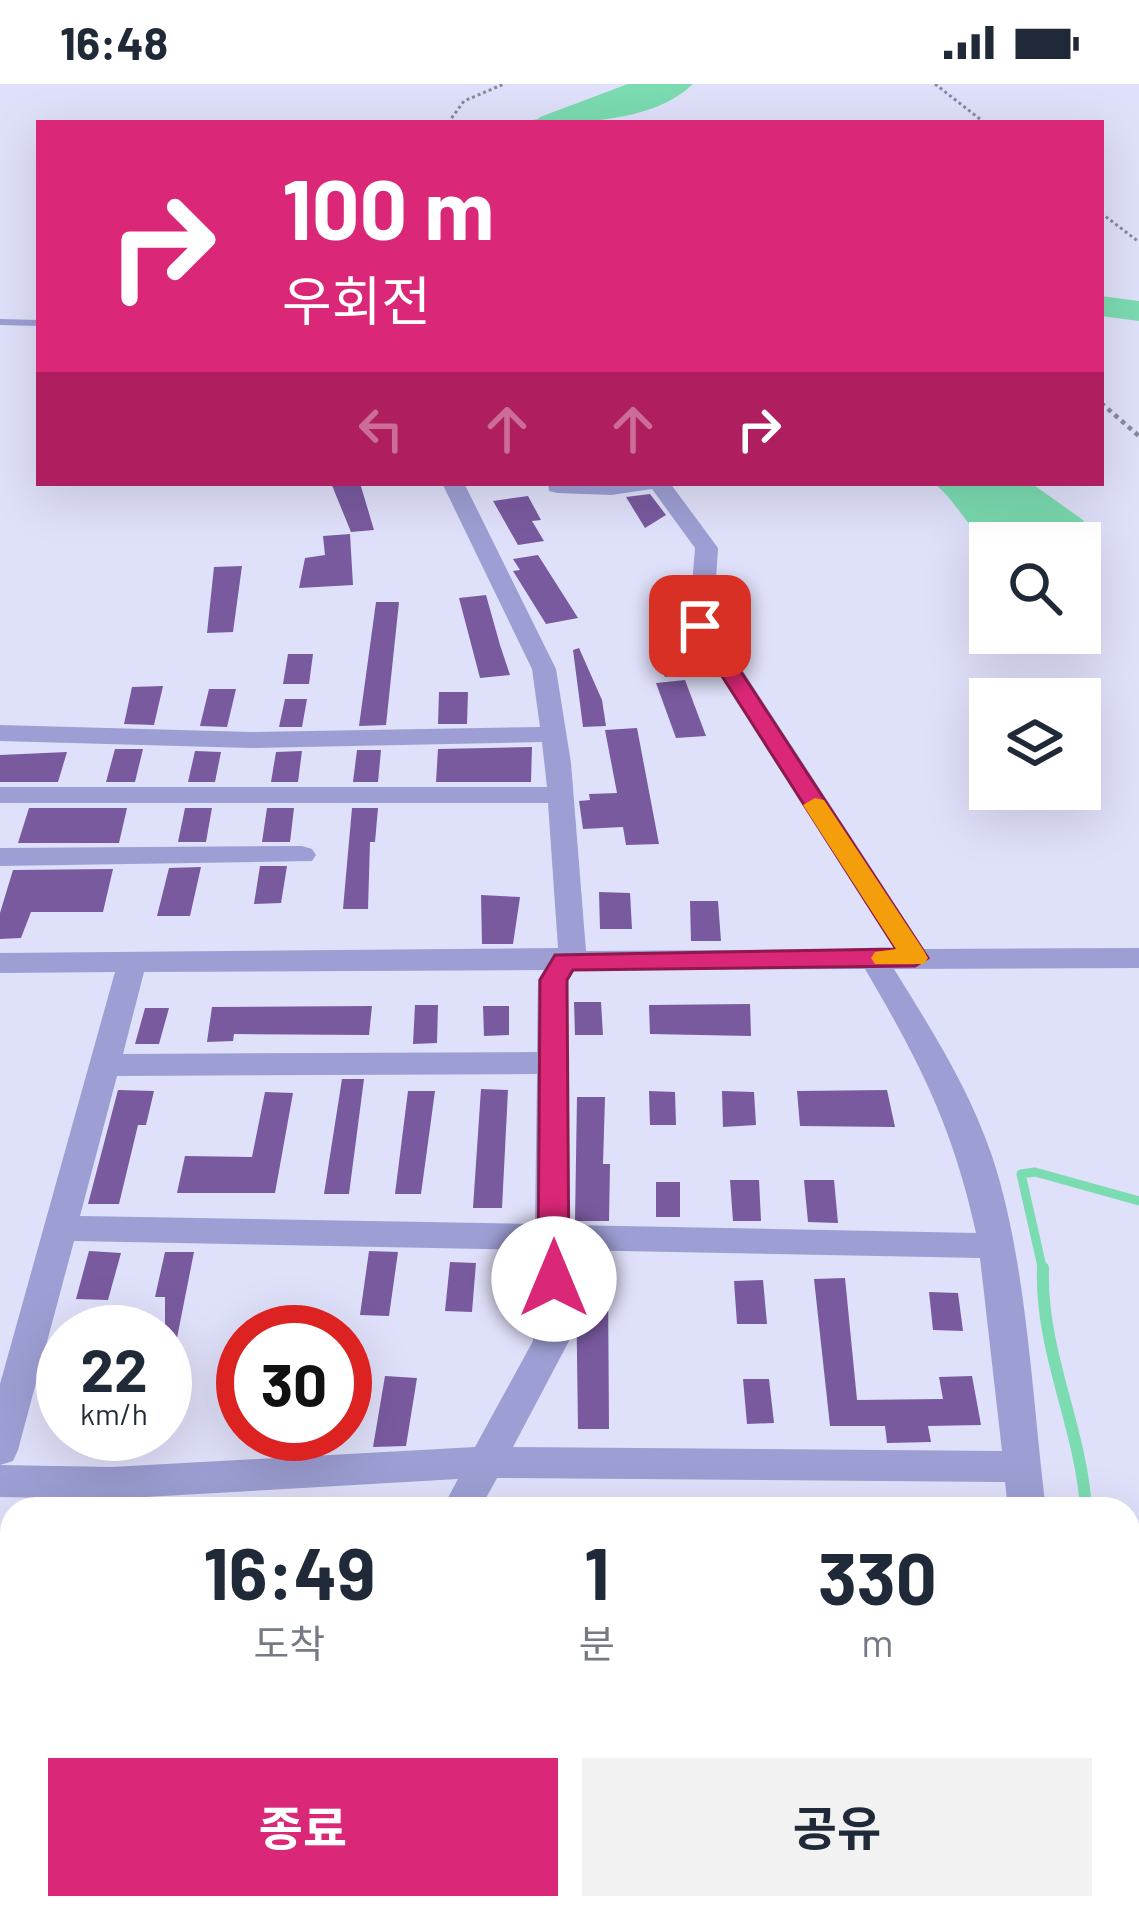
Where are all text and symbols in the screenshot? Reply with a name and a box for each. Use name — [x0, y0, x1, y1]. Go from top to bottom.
text: 16:48 — [60, 15, 168, 69]
text: 100 m — [282, 156, 494, 257]
icon: right — [84, 168, 240, 324]
text: 우회전 — [282, 267, 431, 332]
icon: left — [348, 396, 414, 462]
icon: ahead — [474, 396, 540, 462]
icon: ahead — [600, 396, 666, 462]
icon: right — [726, 396, 792, 462]
map controls — [969, 522, 1101, 810]
button: search — [969, 522, 1101, 654]
pin — [649, 575, 751, 677]
icon: arrive — [667, 593, 733, 659]
button: layers — [969, 678, 1101, 810]
position arrow — [491, 1216, 617, 1342]
speed limit sign: 30 — [216, 1305, 372, 1461]
text: 22 — [80, 1332, 148, 1404]
text: km/h — [80, 1395, 148, 1431]
text: 16:49 — [203, 1528, 375, 1614]
text: 1 — [584, 1528, 609, 1614]
text: 330 — [818, 1533, 937, 1619]
text: m — [861, 1618, 893, 1665]
text: 도착 — [253, 1619, 325, 1666]
text: 분 — [579, 1619, 615, 1666]
button: 종료 — [48, 1758, 558, 1896]
button: 공유 — [582, 1758, 1092, 1896]

